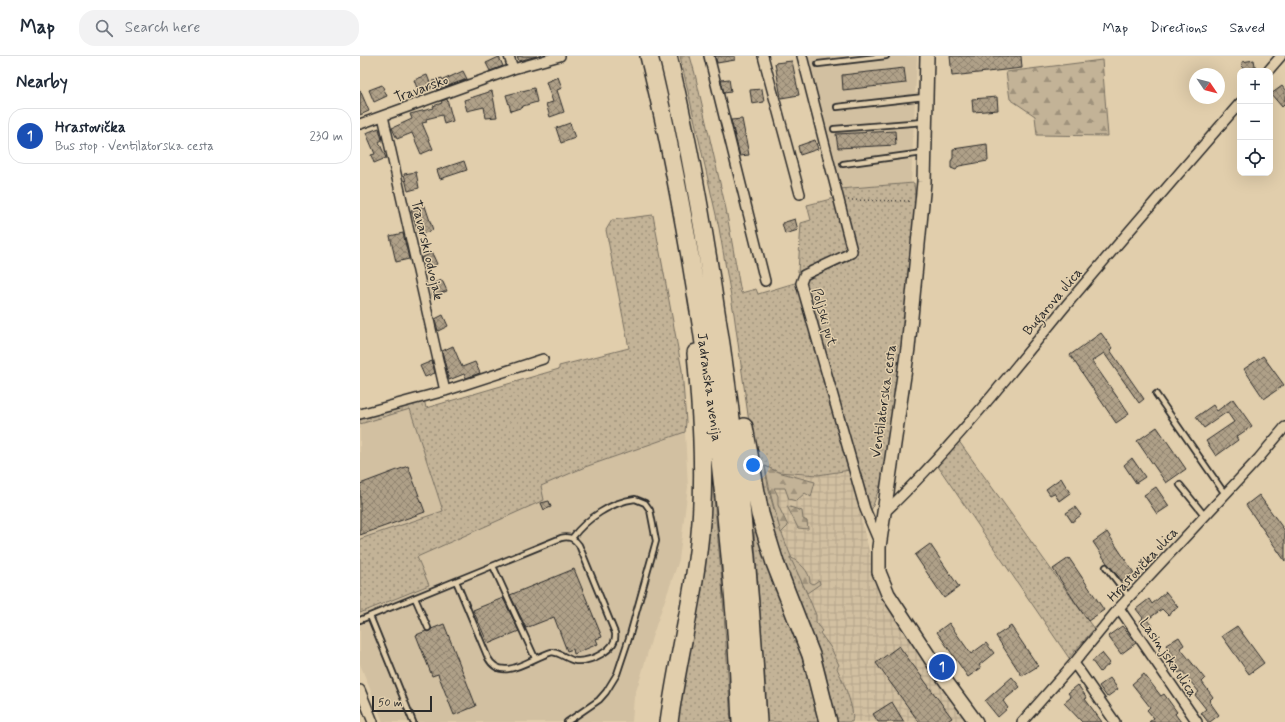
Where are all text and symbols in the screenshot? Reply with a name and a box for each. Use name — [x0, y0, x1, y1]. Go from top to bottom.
search box — [79, 10, 359, 46]
text: Map — [20, 15, 55, 40]
icon: search — [93, 17, 115, 39]
text: Search here — [125, 18, 200, 38]
text: Map — [1102, 19, 1128, 37]
text: Directions — [1150, 19, 1208, 37]
text: Saved — [1230, 19, 1265, 37]
north arrow — [1189, 68, 1225, 104]
map controls — [1237, 68, 1273, 176]
button: + — [1237, 68, 1273, 104]
text: Nearby — [16, 71, 68, 93]
street label: Travarsko — [392, 71, 451, 107]
button: − — [1237, 104, 1273, 140]
text: Hrastovička — [55, 118, 126, 138]
text: 1 — [27, 128, 33, 145]
text: 230 m — [309, 128, 343, 145]
text: Bus stop · Ventilatorska cesta — [55, 138, 214, 155]
button: locate — [1237, 140, 1273, 176]
street label: Travarski odvojak — [407, 198, 447, 302]
street label: Bugarova ulica — [1019, 264, 1088, 341]
street label: Poljski put — [807, 286, 841, 349]
street label: Jadranska avenija — [692, 331, 726, 443]
street label: Ventilatorska cesta — [867, 343, 901, 459]
your location — [743, 455, 763, 475]
street label: Hrastovička ulica — [1104, 524, 1182, 606]
street label: Lasinjska ulica — [1135, 615, 1201, 700]
pin: 1 — [929, 652, 955, 682]
scale bar — [372, 694, 432, 713]
text: 50 m — [378, 696, 403, 710]

